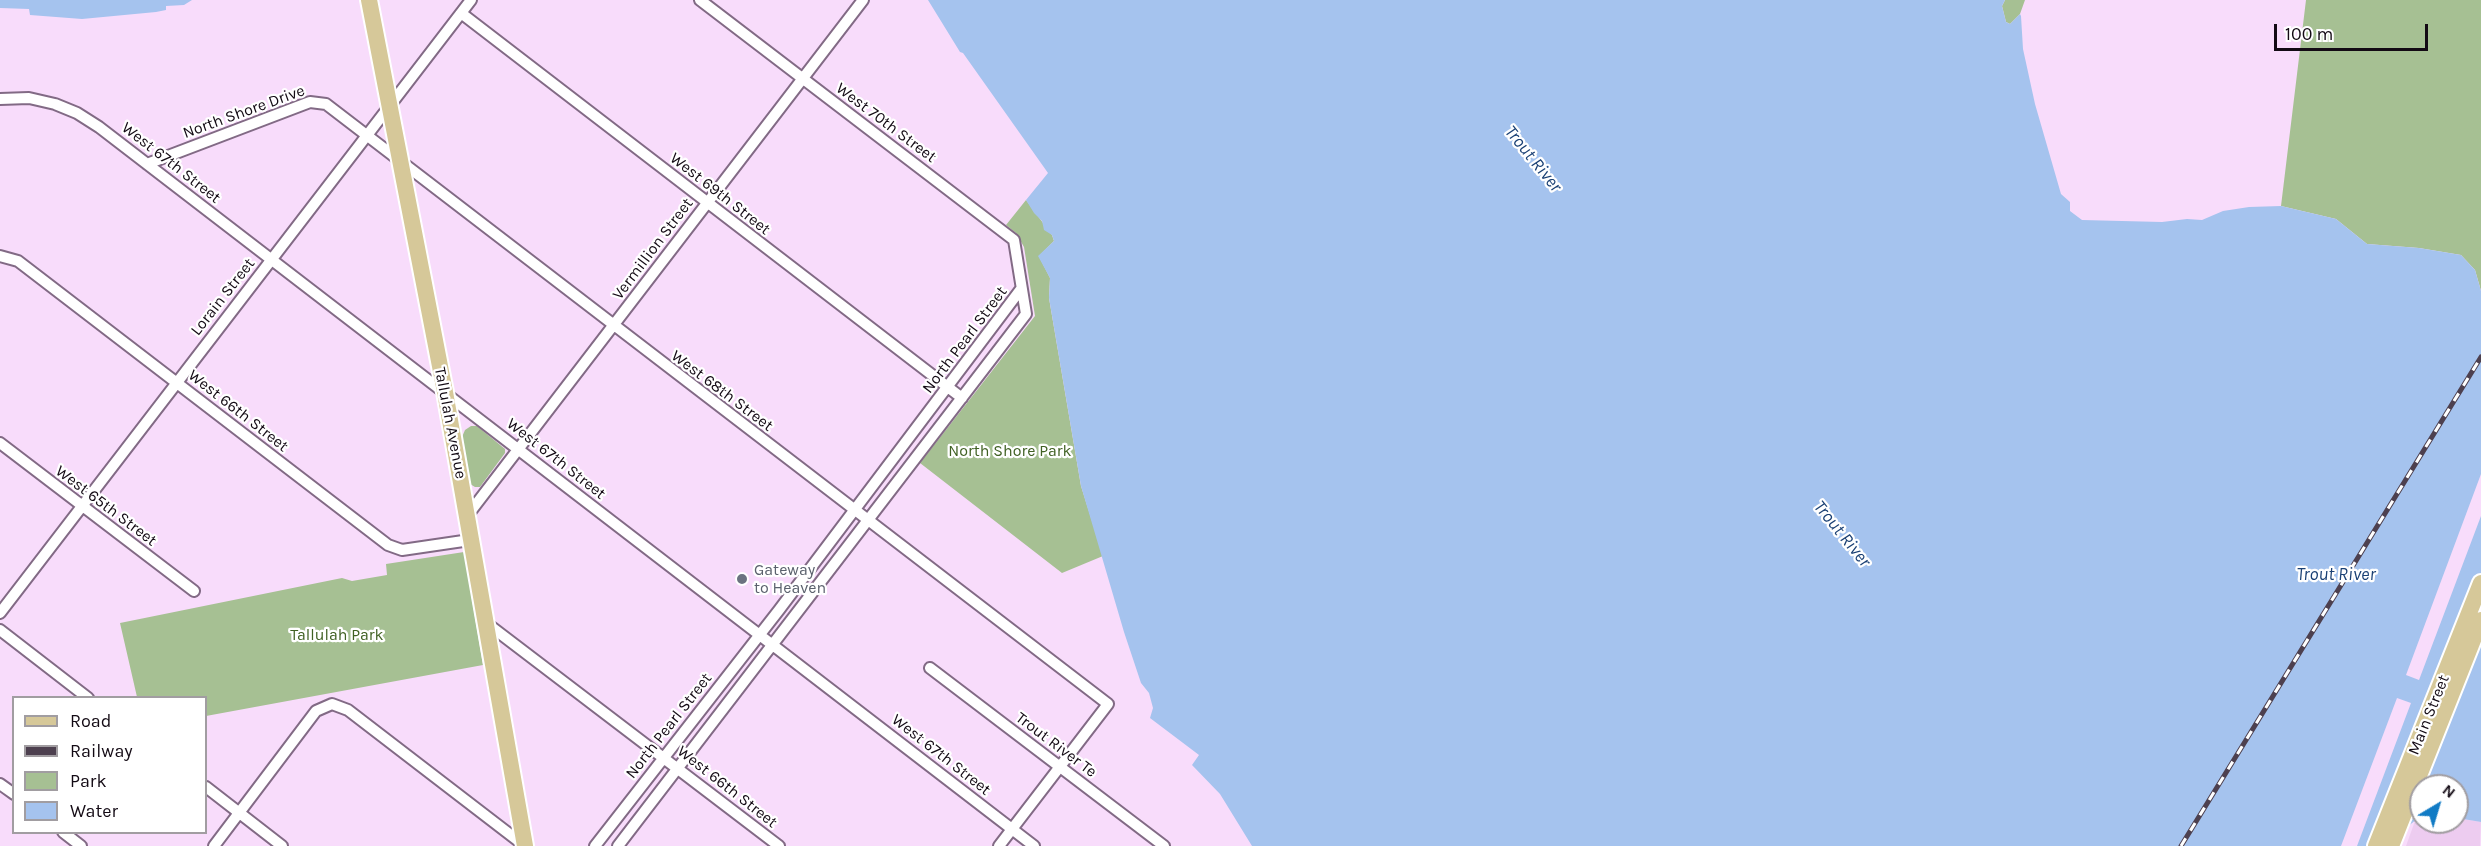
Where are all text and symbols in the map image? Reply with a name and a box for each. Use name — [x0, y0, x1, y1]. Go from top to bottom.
scale bar — [2277, 12, 2432, 50]
text: 100 m — [2285, 23, 2333, 45]
street label: West 70th Street — [832, 79, 940, 167]
street label: North Shore Drive — [180, 81, 308, 143]
street label: West 67th Street — [118, 118, 224, 208]
water label: Trout River — [1500, 121, 1566, 197]
street label: West 69th Street — [666, 149, 774, 239]
street label: Vermillion Street — [609, 194, 697, 304]
street label: Lorain Street — [187, 254, 259, 340]
street label: North Pearl Street — [919, 283, 1011, 397]
street label: West 68th Street — [667, 346, 777, 436]
street label: Tallulah Avenue — [430, 365, 470, 481]
street label: West 66th Street — [184, 366, 292, 456]
street label: West 67th Street — [503, 414, 609, 504]
park label: North Shore Park — [948, 441, 1072, 461]
street label: West 65th Street — [52, 462, 160, 550]
water label: Trout River — [1809, 496, 1875, 572]
place label: Gateway to Heaven — [754, 560, 826, 598]
water label: Trout River — [2296, 564, 2376, 586]
marker: Gateway to Heaven — [735, 572, 749, 586]
park label: Tallulah Park — [290, 625, 384, 645]
street label: North Pearl Street — [622, 669, 716, 783]
street label: Main Street — [2404, 672, 2454, 758]
legend — [12, 696, 207, 834]
street label: Trout River Te — [1012, 708, 1100, 782]
text: Road — [70, 710, 111, 732]
street label: West 67th Street — [888, 710, 994, 800]
text: Railway — [70, 740, 133, 762]
street label: West 66th Street — [673, 742, 781, 832]
text: Park — [70, 770, 107, 792]
north arrow — [2409, 774, 2469, 834]
text: N — [2439, 780, 2460, 802]
text: Water — [70, 800, 118, 822]

